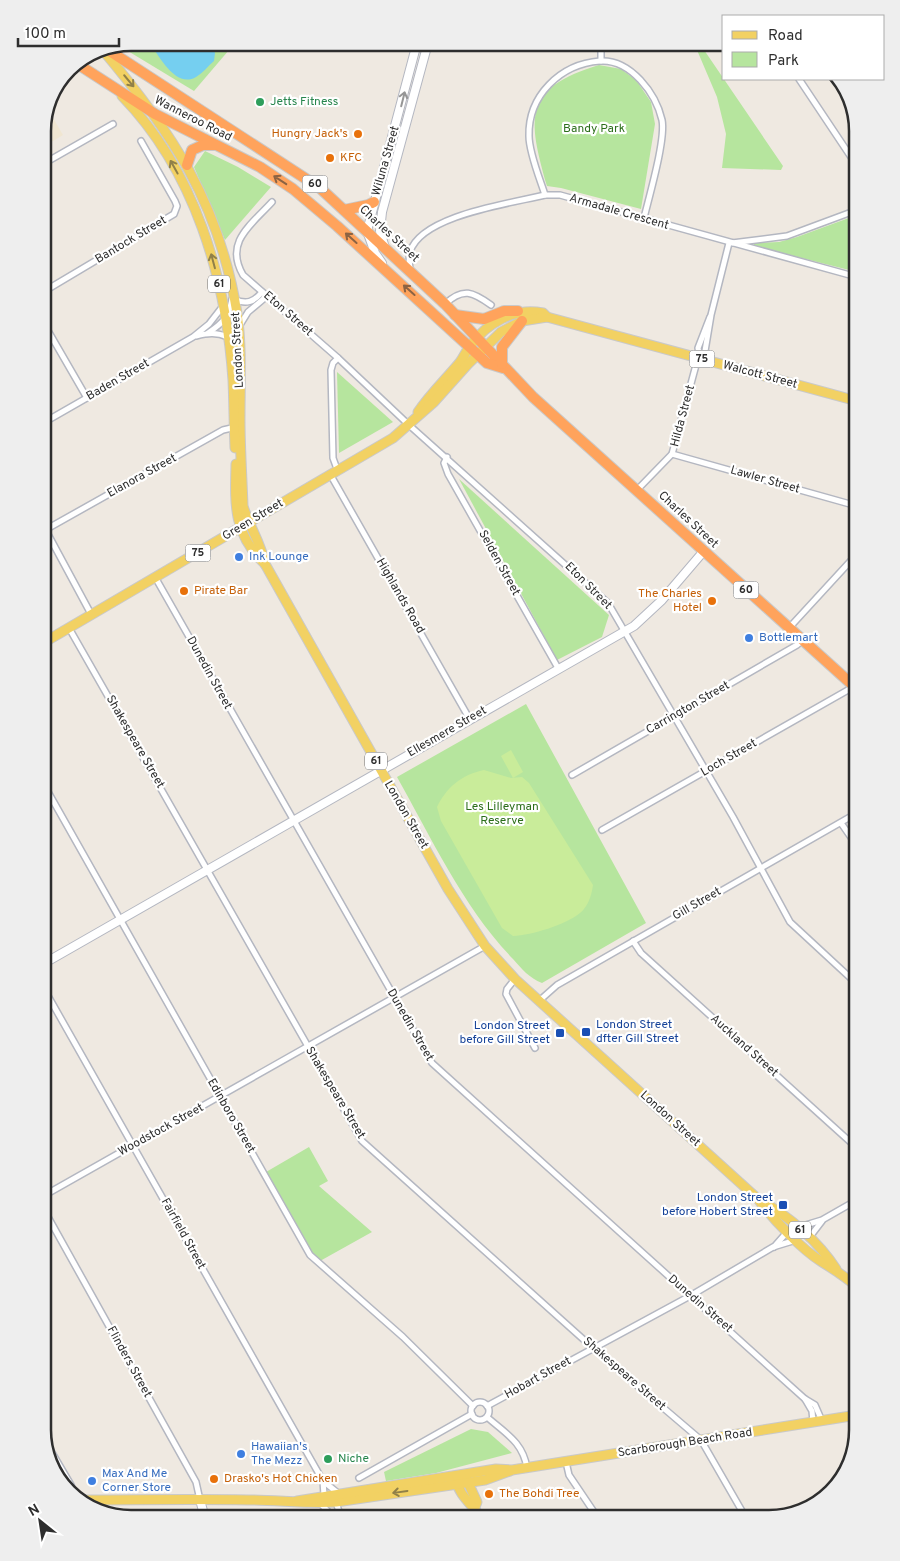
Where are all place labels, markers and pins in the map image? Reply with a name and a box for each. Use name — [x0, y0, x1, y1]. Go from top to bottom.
place label: Jetts Fitness — [270, 94, 339, 110]
marker: Jetts Fitness — [254, 96, 266, 108]
place label: Hungry Jack's — [271, 126, 348, 142]
marker: Hungry Jack's — [352, 128, 364, 140]
place label: KFC — [340, 150, 362, 166]
marker: KFC — [324, 152, 336, 164]
place label: Ink Lounge — [249, 549, 309, 565]
marker: Ink Lounge — [233, 551, 245, 563]
place label: Pirate Bar — [194, 583, 248, 599]
marker: Pirate Bar — [178, 585, 190, 597]
place label: The Charles Hotel — [638, 586, 702, 616]
marker: The Charles Hotel — [706, 595, 718, 607]
place label: Bottlemart — [759, 630, 818, 646]
marker: Bottlemart — [743, 632, 755, 644]
place label: London Street dfter Gill Street — [596, 1017, 679, 1047]
place label: London Street before Gill Street — [459, 1018, 550, 1048]
marker: London Street dfter Gill Street — [580, 1026, 592, 1038]
marker: London Street before Gill Street — [554, 1027, 566, 1039]
place label: London Street before Hobert Street — [662, 1190, 773, 1220]
marker: London Street before Hobert Street — [777, 1199, 789, 1211]
place label: Hawaiian's The Mezz — [251, 1439, 308, 1469]
marker: Hawaiian's The Mezz — [235, 1448, 247, 1460]
place label: Niche — [338, 1451, 369, 1467]
marker: Niche — [322, 1453, 334, 1465]
place label: Max And Me Corner Store — [102, 1466, 171, 1496]
place label: Drasko's Hot Chicken — [224, 1471, 338, 1487]
marker: Drasko's Hot Chicken — [208, 1473, 220, 1485]
marker: Max And Me Corner Store — [86, 1475, 98, 1487]
place label: The Bohdi Tree — [499, 1486, 579, 1502]
marker: The Bohdi Tree — [483, 1488, 495, 1500]

